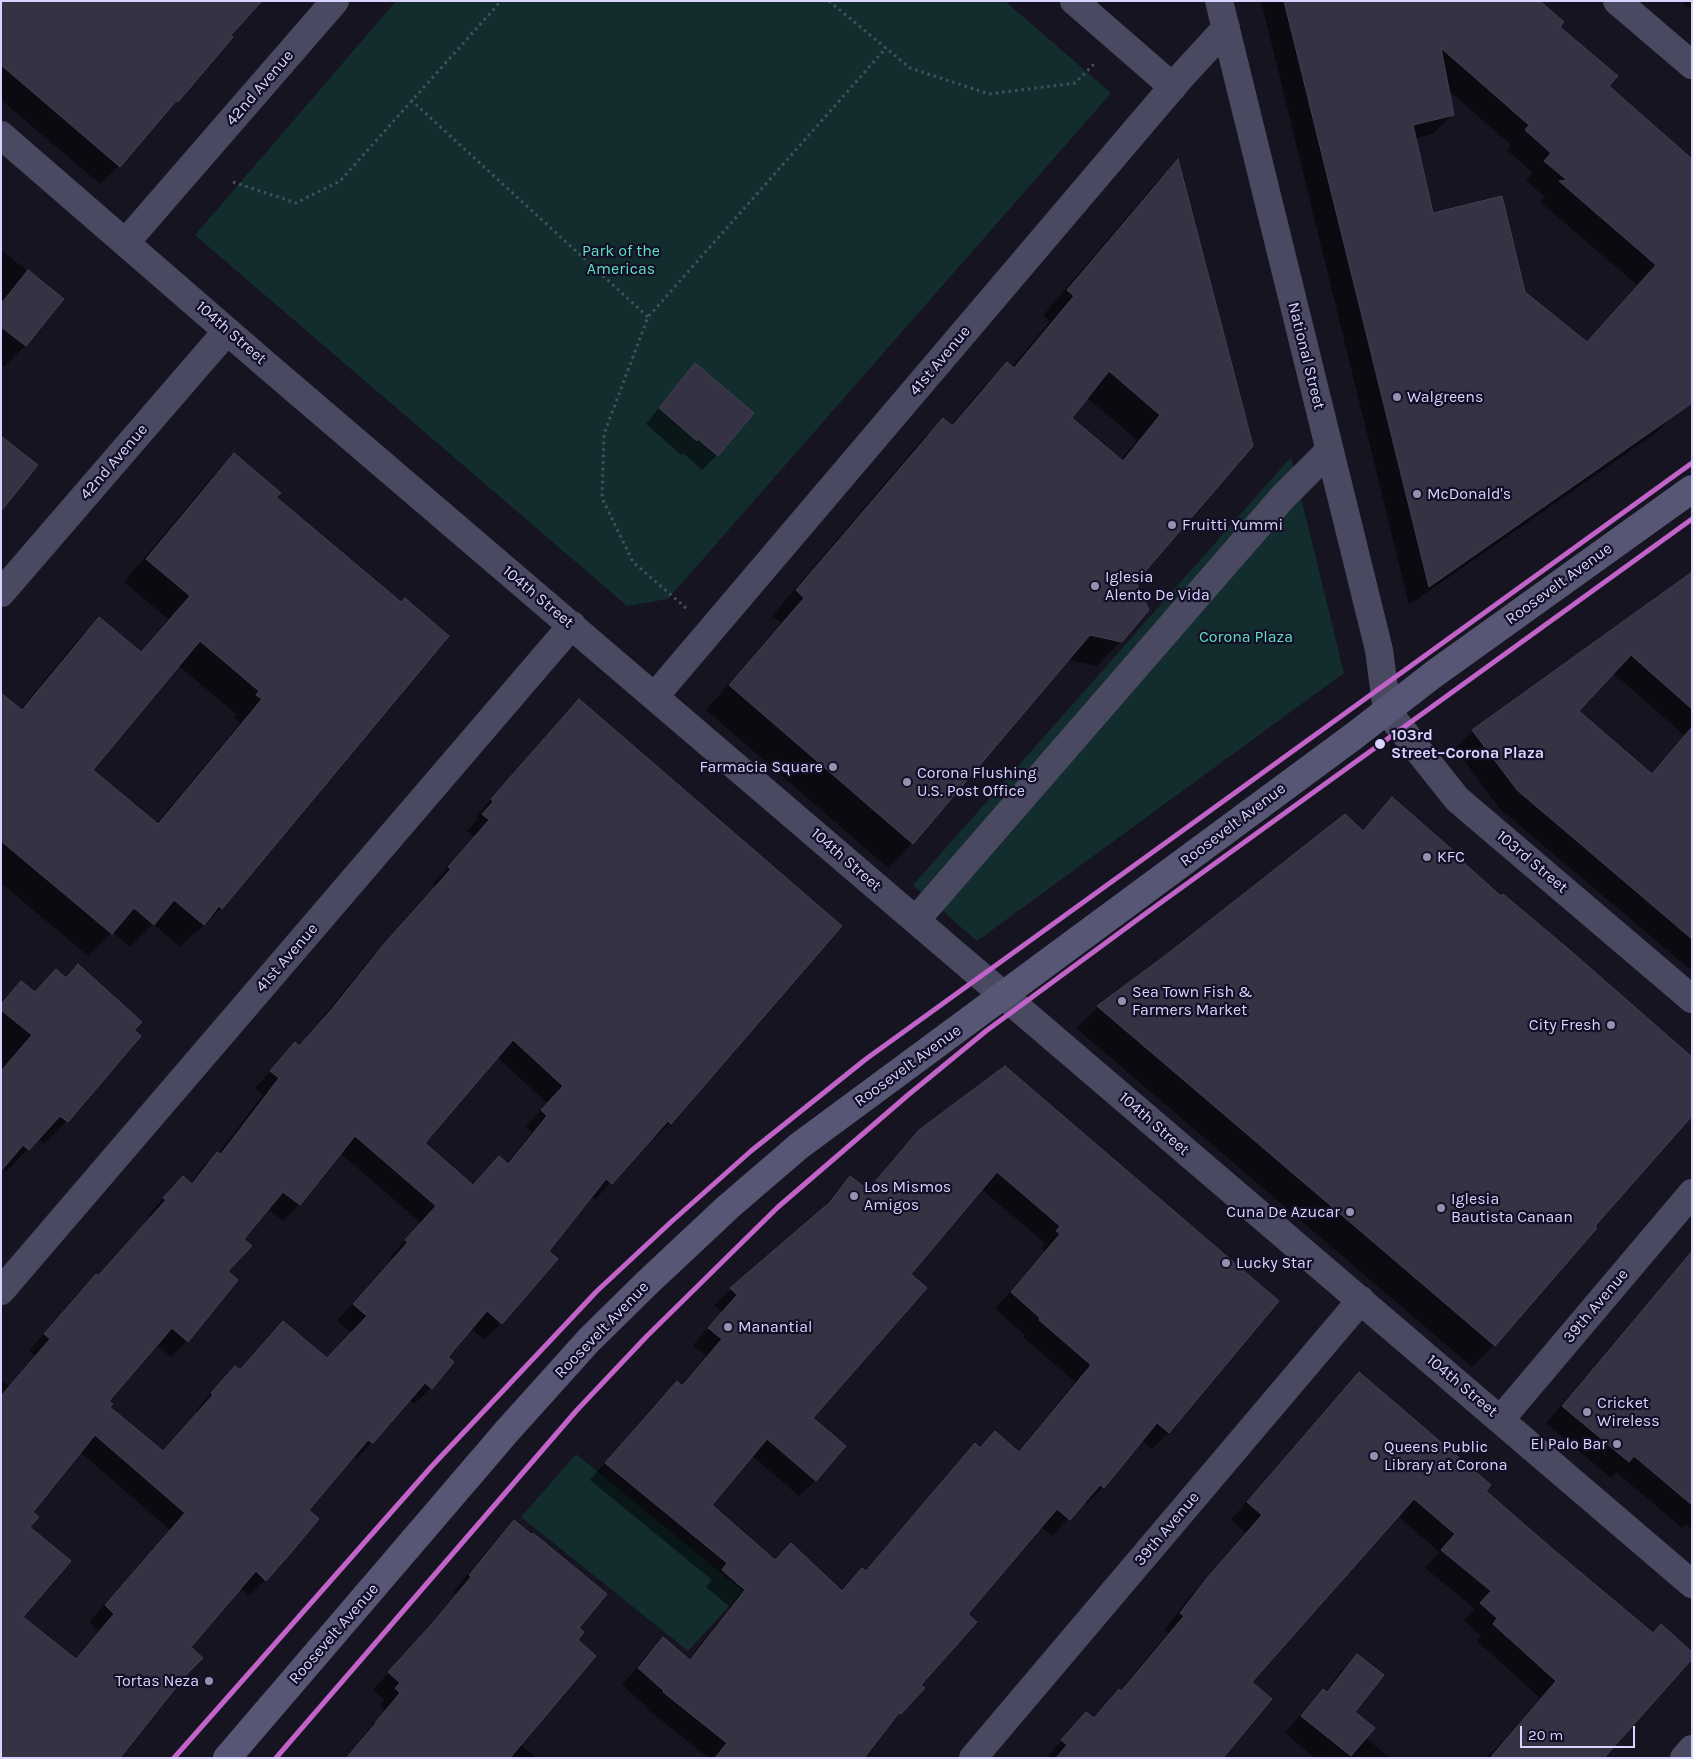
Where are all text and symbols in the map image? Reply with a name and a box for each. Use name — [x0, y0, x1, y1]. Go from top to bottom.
street label: 42nd Avenue — [222, 46, 298, 130]
park label: Park of the Americas — [582, 241, 660, 279]
street label: 104th Street — [192, 297, 270, 369]
street label: National Street — [1283, 300, 1329, 412]
street label: 41st Avenue — [905, 322, 975, 400]
place label: Walgreens — [1407, 387, 1483, 407]
marker: Walgreens — [1391, 391, 1403, 403]
street label: 42nd Avenue — [76, 420, 152, 504]
place label: McDonald's — [1427, 484, 1511, 504]
marker: McDonald's — [1411, 488, 1423, 500]
place label: Fruitti Yummi — [1182, 515, 1283, 535]
marker: Fruitti Yummi — [1166, 519, 1178, 531]
street label: Roosevelt Avenue — [1502, 539, 1616, 629]
street label: 104th Street — [498, 562, 578, 632]
place label: Iglesia Alento De Vida — [1105, 567, 1210, 605]
marker: Iglesia Alento De Vida — [1089, 580, 1101, 592]
park label: Corona Plaza — [1199, 627, 1293, 647]
place label: 103rd Street–Corona Plaza — [1391, 725, 1544, 763]
marker: 103rd Street–Corona Plaza — [1373, 737, 1387, 751]
place label: Farmacia Square — [699, 757, 823, 777]
marker: Farmacia Square — [827, 761, 839, 773]
place label: Corona Flushing U.S. Post Office — [917, 763, 1036, 801]
marker: Corona Flushing U.S. Post Office — [901, 776, 913, 788]
street label: Roosevelt Avenue — [1176, 779, 1290, 871]
street label: 104th Street — [807, 824, 885, 896]
street label: 103rd Street — [1492, 827, 1572, 897]
place label: KFC — [1437, 847, 1465, 867]
marker: KFC — [1421, 851, 1433, 863]
street label: 41st Avenue — [252, 920, 322, 996]
place label: Sea Town Fish & Farmers Market — [1132, 982, 1253, 1020]
marker: Sea Town Fish & Farmers Market — [1116, 995, 1128, 1007]
place label: City Fresh — [1529, 1015, 1601, 1035]
marker: City Fresh — [1605, 1019, 1617, 1031]
street label: Roosevelt Avenue — [851, 1021, 965, 1111]
street label: 104th Street — [1115, 1088, 1193, 1160]
place label: Los Mismos Amigos — [864, 1177, 951, 1215]
place label: Iglesia Bautista Canaan — [1451, 1189, 1573, 1227]
marker: Los Mismos Amigos — [848, 1190, 860, 1202]
place label: Cuna De Azucar — [1226, 1202, 1340, 1222]
marker: Iglesia Bautista Canaan — [1435, 1202, 1447, 1214]
marker: Cuna De Azucar — [1344, 1206, 1356, 1218]
place label: Lucky Star — [1236, 1253, 1312, 1273]
marker: Lucky Star — [1220, 1257, 1232, 1269]
street label: 39th Avenue — [1559, 1265, 1633, 1347]
street label: Roosevelt Avenue — [551, 1278, 653, 1382]
place label: Manantial — [738, 1317, 813, 1337]
marker: Manantial — [722, 1321, 734, 1333]
street label: 104th Street — [1422, 1351, 1502, 1421]
place label: Cricket Wireless — [1597, 1393, 1660, 1431]
marker: Cricket Wireless — [1581, 1406, 1593, 1418]
place label: El Palo Bar — [1531, 1434, 1607, 1454]
place label: Queens Public Library at Corona — [1384, 1437, 1508, 1475]
marker: El Palo Bar — [1611, 1438, 1623, 1450]
marker: Queens Public Library at Corona — [1368, 1450, 1380, 1462]
street label: 39th Avenue — [1130, 1488, 1204, 1570]
street label: Roosevelt Avenue — [285, 1580, 383, 1688]
place label: Tortas Neza — [115, 1671, 199, 1691]
marker: Tortas Neza — [203, 1675, 215, 1687]
scale bar — [1523, 1716, 1638, 1748]
text: 20 m — [1528, 1726, 1563, 1744]

